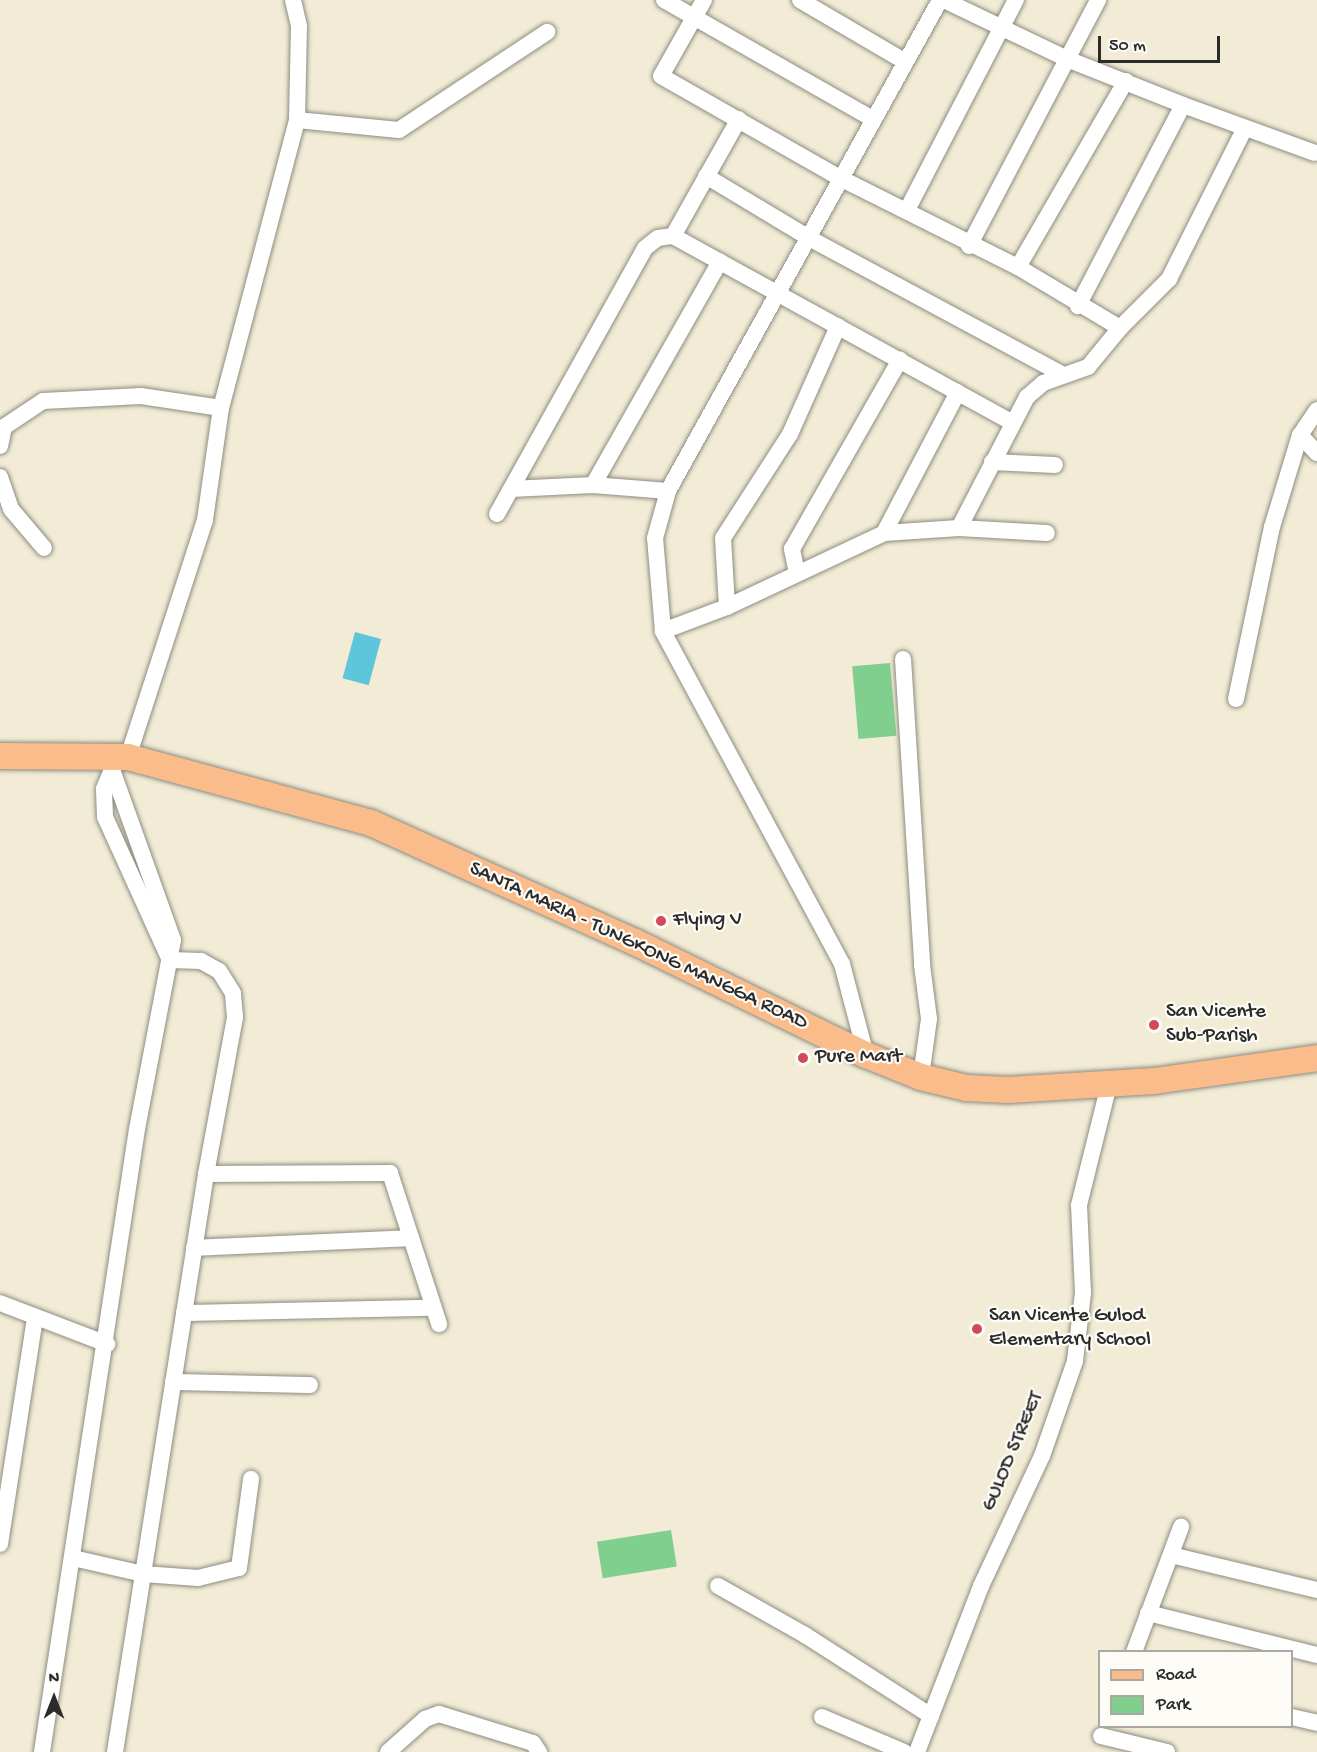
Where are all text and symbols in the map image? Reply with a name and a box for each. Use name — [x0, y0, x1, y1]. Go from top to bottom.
scale bar — [1101, 24, 1222, 62]
text: 50 m — [1109, 36, 1146, 57]
street label: SANTA MARIA - TUNGKONG MANGGA ROAD — [465, 857, 811, 1037]
place label: Flying V — [673, 908, 742, 934]
marker: Flying V — [654, 914, 668, 928]
place label: San Vicente Sub-Parish — [1166, 1000, 1266, 1050]
marker: San Vicente Sub-Parish — [1147, 1018, 1161, 1032]
place label: Pure Mart — [815, 1045, 902, 1071]
marker: Pure Mart — [796, 1051, 810, 1065]
place label: San Vicente Gulod Elementary School — [989, 1304, 1151, 1354]
marker: San Vicente Gulod Elementary School — [970, 1322, 984, 1336]
street label: GULOD STREET — [978, 1388, 1050, 1516]
legend — [1098, 1650, 1293, 1728]
text: Road — [1156, 1665, 1195, 1686]
north arrow — [24, 1668, 84, 1728]
text: N — [49, 1670, 59, 1689]
text: Park — [1156, 1695, 1190, 1716]

